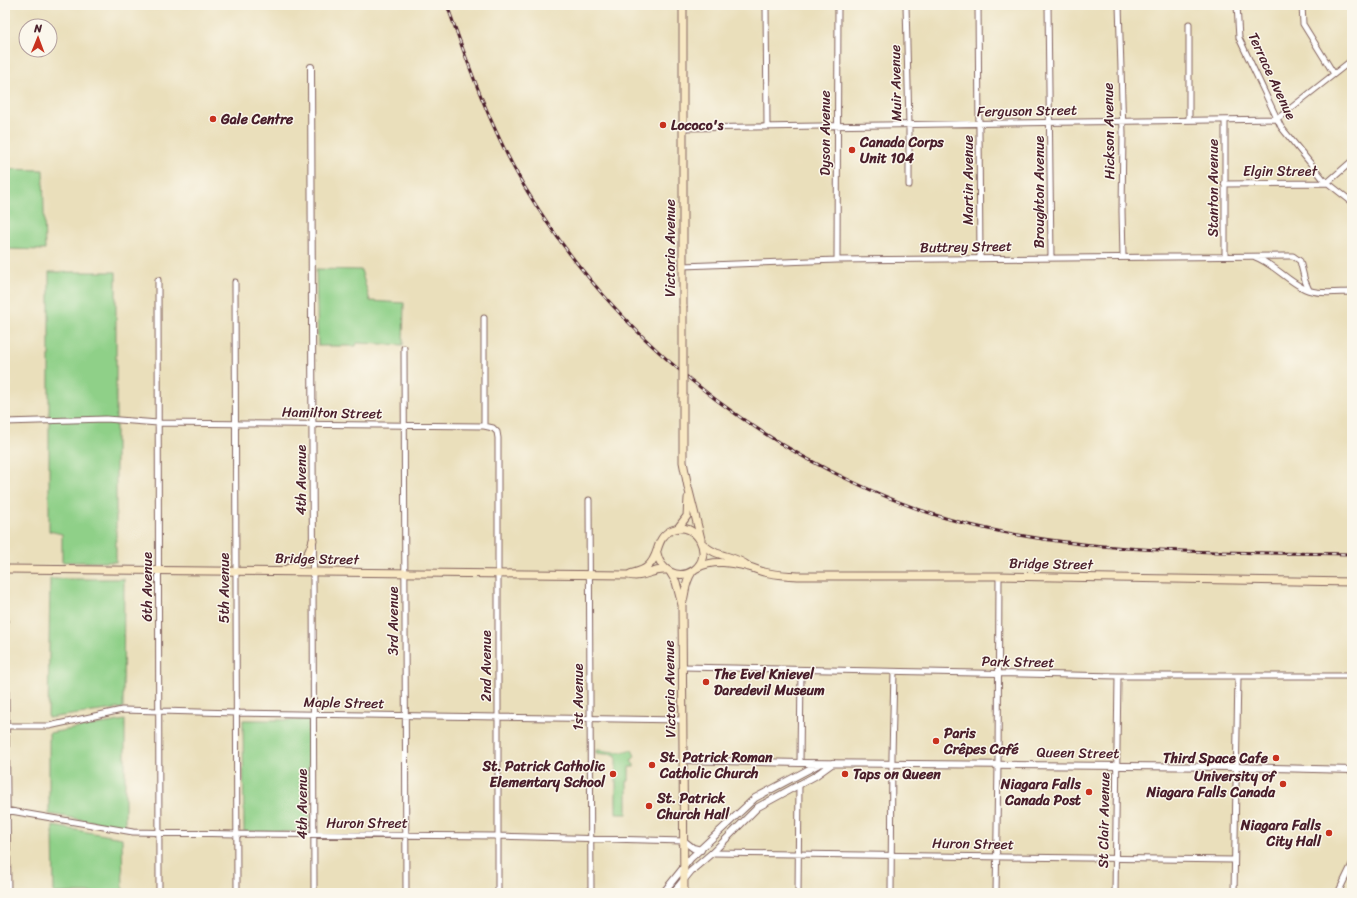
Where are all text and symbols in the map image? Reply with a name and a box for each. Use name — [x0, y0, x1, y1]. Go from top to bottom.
north arrow — [18, 18, 58, 58]
text: N — [33, 19, 43, 38]
street label: Terrace Avenue — [1241, 28, 1303, 124]
street label: Muir Avenue — [883, 44, 909, 122]
street label: Hickson Avenue — [1096, 82, 1122, 180]
street label: Dyson Avenue — [813, 90, 838, 176]
street label: Ferguson Street — [977, 98, 1077, 124]
place label: Gale Centre — [220, 107, 294, 132]
place label: Lococo's — [671, 113, 724, 138]
marker: Gale Centre — [208, 114, 218, 124]
marker: Lococo's — [658, 120, 668, 130]
place label: Canada Corps Unit 104 — [859, 130, 944, 171]
street label: Martin Avenue — [956, 135, 981, 225]
street label: Broughton Avenue — [1027, 135, 1052, 248]
street label: Stanton Avenue — [1201, 139, 1226, 237]
marker: Canada Corps Unit 104 — [847, 145, 857, 155]
street label: Elgin Street — [1243, 159, 1318, 184]
street label: Victoria Avenue — [658, 199, 683, 297]
street label: Buttrey Street — [920, 234, 1012, 260]
street label: Hamilton Street — [282, 400, 382, 426]
street label: 4th Avenue — [289, 444, 314, 515]
street label: Bridge Street — [275, 546, 361, 572]
street label: Bridge Street — [1009, 551, 1095, 577]
street label: 6th Avenue — [135, 552, 160, 622]
street label: 5th Avenue — [212, 553, 237, 623]
street label: 3rd Avenue — [381, 586, 406, 656]
street label: 2nd Avenue — [474, 630, 499, 702]
street label: Victoria Avenue — [657, 640, 683, 738]
street label: Park Street — [981, 649, 1055, 675]
place label: The Evel Knievel Daredevil Museum — [714, 662, 825, 703]
street label: 1st Avenue — [566, 663, 591, 730]
marker: The Evel Knievel Daredevil Museum — [701, 677, 711, 687]
street label: Maple Street — [303, 690, 385, 716]
place label: Paris Crêpes Café — [943, 721, 1020, 762]
marker: Paris Crêpes Café — [931, 736, 941, 746]
street label: Queen Street — [1036, 740, 1120, 766]
place label: St. Patrick Roman Catholic Church — [659, 745, 773, 786]
place label: Third Space Cafe — [1163, 746, 1269, 771]
marker: Third Space Cafe — [1271, 753, 1281, 763]
place label: St. Patrick Catholic Elementary School — [482, 754, 606, 795]
marker: St. Patrick Roman Catholic Church — [647, 760, 657, 770]
place label: Taps on Queen — [853, 762, 941, 787]
place label: University of Niagara Falls Canada — [1145, 764, 1278, 805]
street label: 4th Avenue — [290, 768, 315, 839]
marker: St. Patrick Catholic Elementary School — [608, 769, 618, 779]
marker: Taps on Queen — [840, 769, 850, 779]
place label: Niagara Falls Canada Post — [1000, 772, 1082, 813]
street label: St Clair Avenue — [1091, 772, 1117, 868]
marker: University of Niagara Falls Canada — [1278, 779, 1288, 789]
place label: St. Patrick Church Hall — [656, 786, 730, 827]
marker: Niagara Falls Canada Post — [1084, 787, 1094, 797]
marker: St. Patrick Church Hall — [644, 801, 654, 811]
street label: Huron Street — [326, 811, 408, 836]
place label: Niagara Falls City Hall — [1240, 813, 1322, 854]
marker: Niagara Falls City Hall — [1324, 828, 1334, 838]
street label: Huron Street — [932, 831, 1014, 857]

